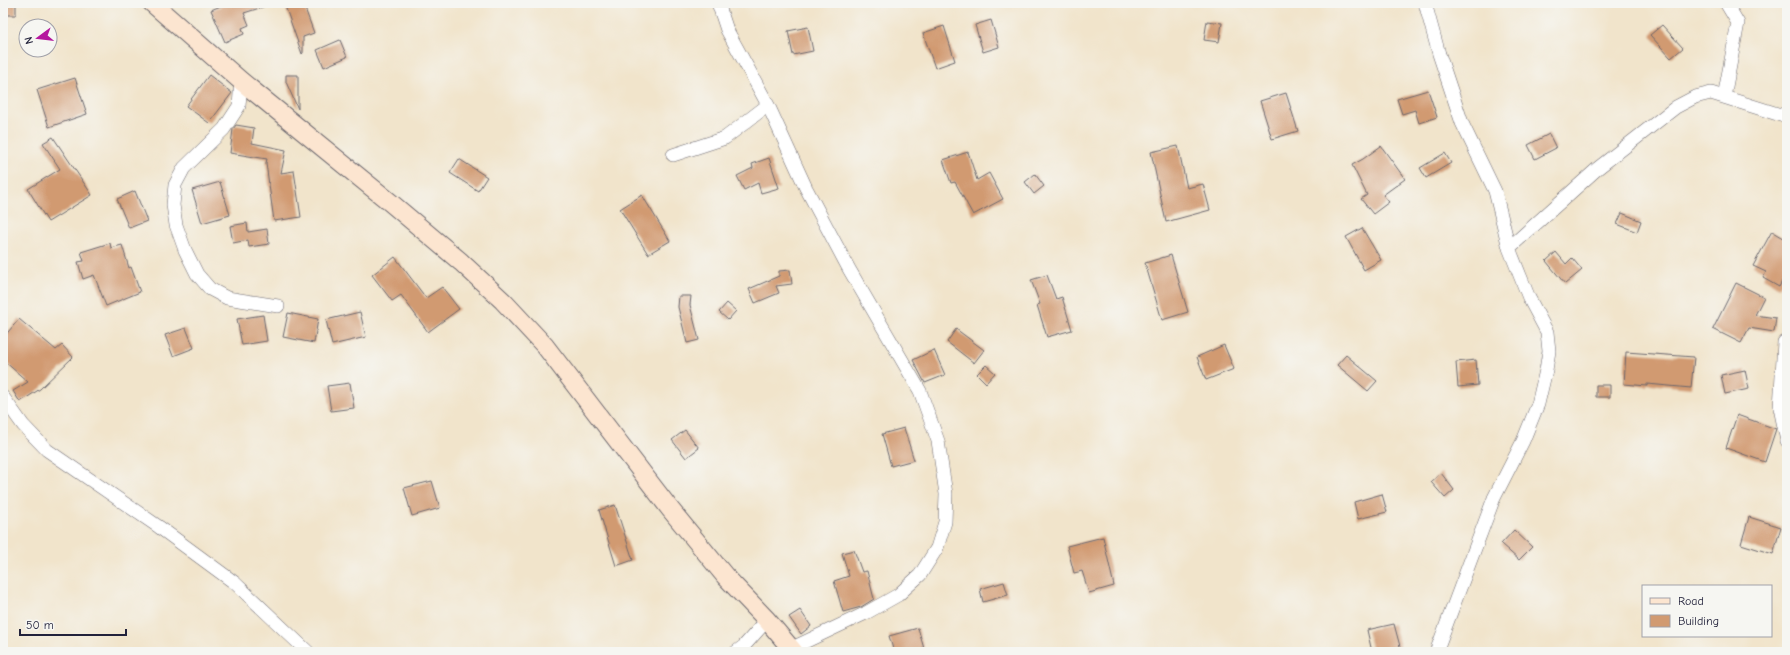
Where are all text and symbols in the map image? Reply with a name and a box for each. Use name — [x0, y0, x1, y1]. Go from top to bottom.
north arrow — [18, 18, 58, 58]
text: N — [22, 35, 36, 46]
legend — [1642, 585, 1772, 637]
text: Road — [1678, 594, 1704, 608]
scale bar — [20, 611, 126, 637]
text: Building — [1678, 614, 1719, 628]
text: 50 m — [26, 618, 54, 632]

